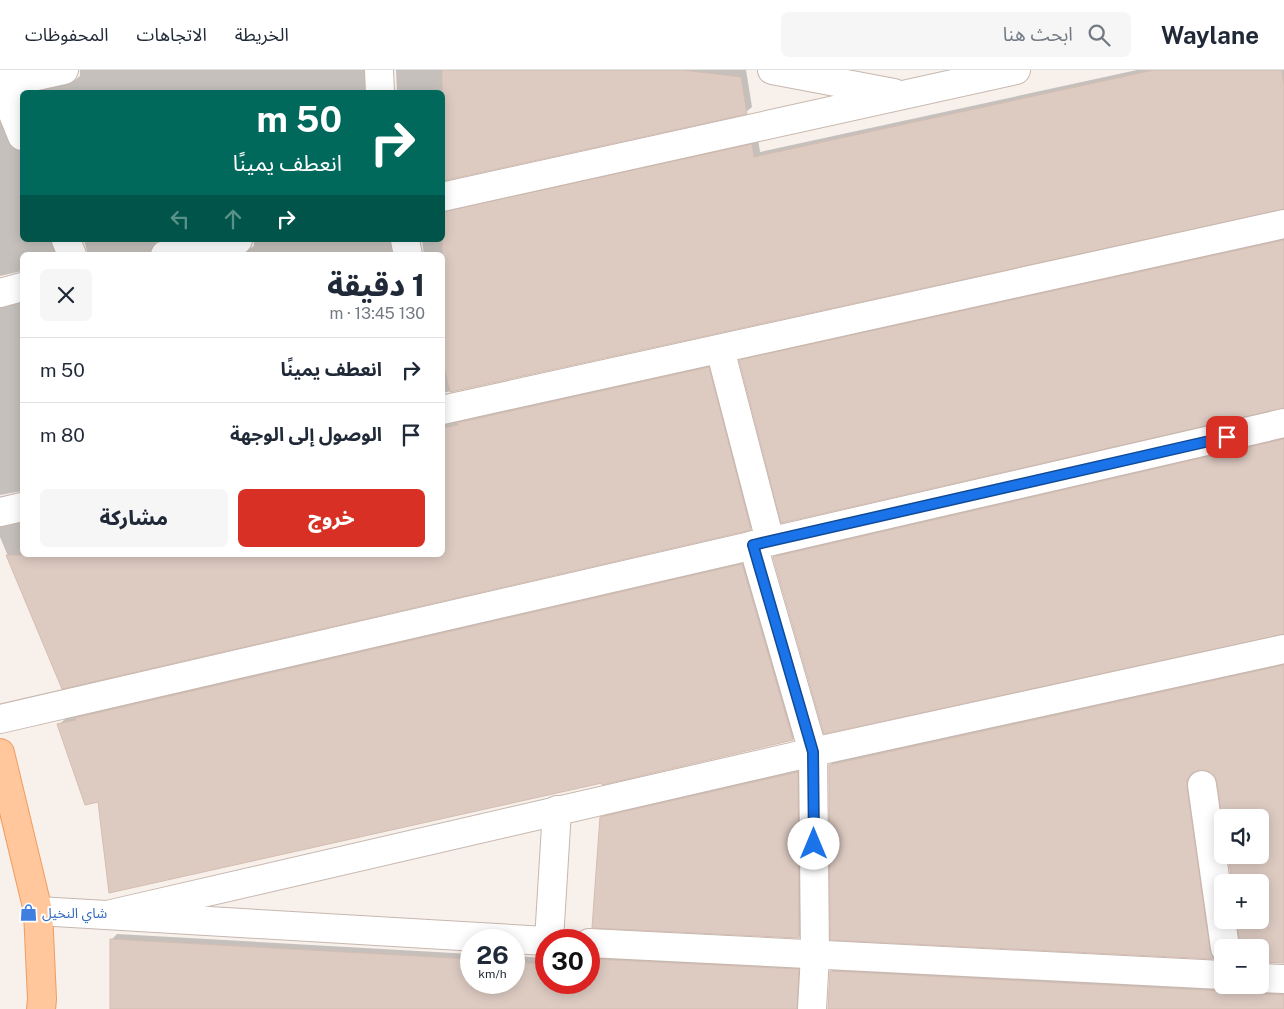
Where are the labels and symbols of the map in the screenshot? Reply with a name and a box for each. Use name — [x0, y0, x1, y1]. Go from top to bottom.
pin — [1206, 416, 1248, 458]
position arrow — [787, 817, 839, 869]
shop icon: شاي النخيل — [18, 903, 38, 923]
place label: شاي النخيل — [42, 905, 107, 924]
speed limit sign: 30 — [535, 929, 600, 994]

